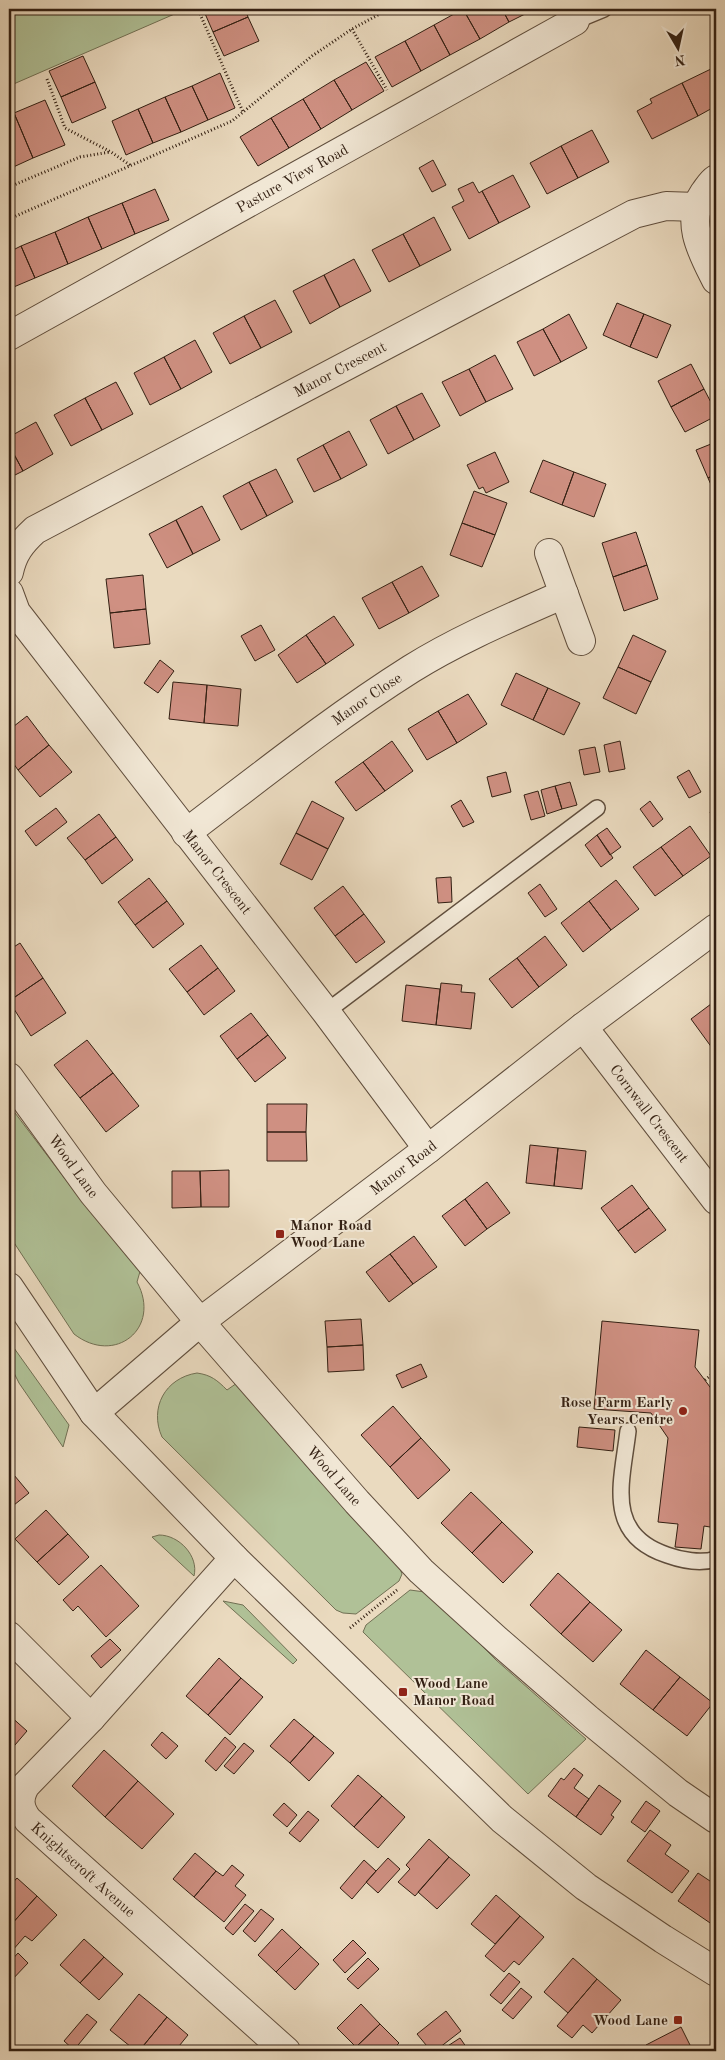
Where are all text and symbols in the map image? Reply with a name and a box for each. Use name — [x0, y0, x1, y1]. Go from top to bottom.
north arrow — [652, 22, 702, 72]
text: N — [673, 52, 686, 68]
street label: Pasture View Road — [234, 143, 351, 217]
street label: Manor Crescent — [292, 340, 389, 401]
street label: Manor Close — [330, 671, 405, 729]
street label: Manor Crescent — [179, 828, 253, 918]
street label: Cornwall Crescent — [606, 1063, 691, 1166]
street label: Wood Lane — [45, 1133, 100, 1202]
street label: Manor Road — [368, 1139, 441, 1199]
place label: Manor Road Wood Lane — [290, 1219, 372, 1251]
marker: Manor Road Wood Lane — [274, 1228, 286, 1240]
place label: Rose Farm Early Years Centre — [560, 1396, 673, 1428]
marker: Rose Farm Early Years Centre — [677, 1405, 689, 1417]
street label: Wood Lane — [303, 1444, 363, 1510]
place label: Wood Lane Manor Road — [413, 1677, 495, 1709]
marker: Wood Lane Manor Road — [397, 1686, 409, 1698]
street label: Knightscroft Avenue — [27, 1820, 137, 1921]
place label: Wood Lane — [593, 2014, 668, 2029]
marker: Wood Lane — [672, 2014, 684, 2026]

